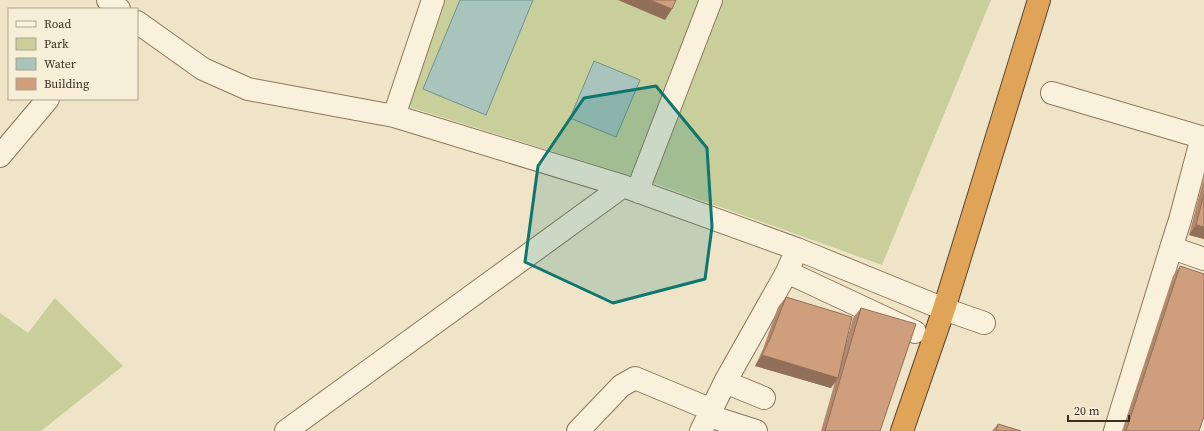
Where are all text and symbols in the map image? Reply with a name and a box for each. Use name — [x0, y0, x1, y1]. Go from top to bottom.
legend — [8, 8, 138, 100]
text: Road — [44, 16, 71, 32]
text: Park — [44, 36, 69, 52]
text: Water — [44, 56, 76, 72]
text: Building — [44, 76, 89, 92]
scale bar — [1068, 397, 1129, 423]
text: 20 m — [1074, 403, 1100, 419]

